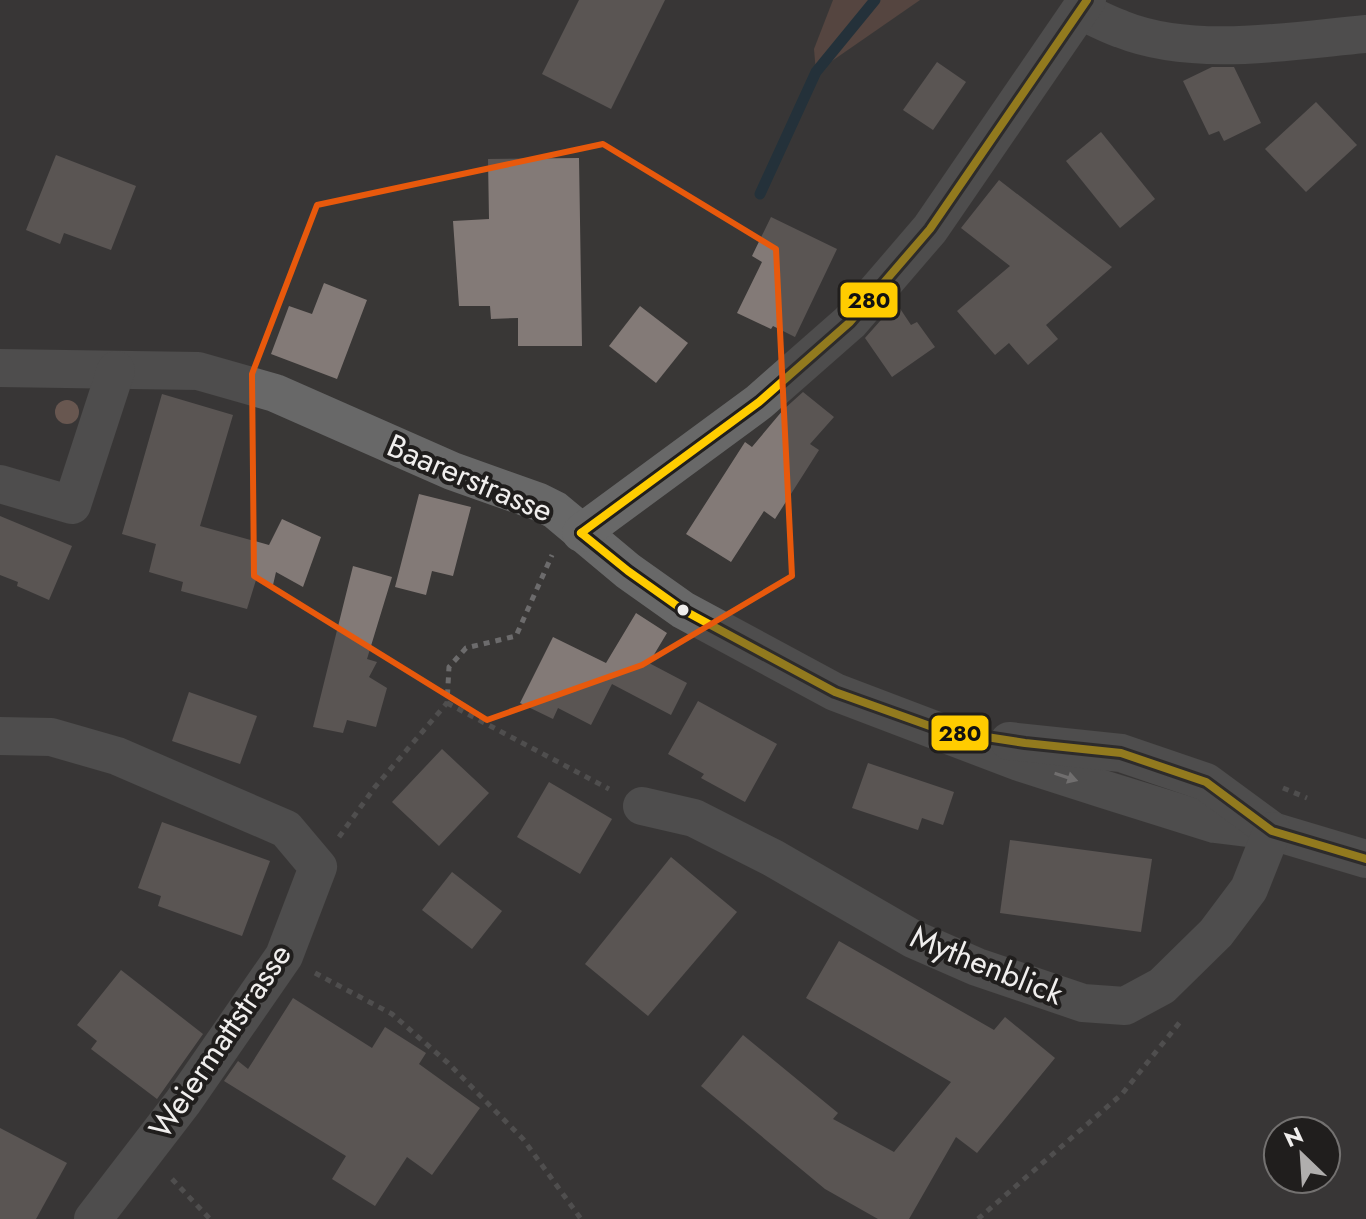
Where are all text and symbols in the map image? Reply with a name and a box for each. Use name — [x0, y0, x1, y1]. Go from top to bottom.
line badge: 280 — [839, 281, 899, 319]
text: 280 — [848, 284, 890, 316]
street label: Baarerstrasse — [380, 422, 560, 534]
unlabelled marker — [675, 602, 691, 618]
line badge: 280 — [930, 714, 990, 752]
text: 280 — [939, 717, 981, 749]
one-way arrow — [1055, 771, 1079, 784]
street label: Mythenblick — [904, 914, 1071, 1017]
street label: Weiermattstrasse — [138, 934, 302, 1148]
north arrow — [1262, 1115, 1342, 1195]
text: N — [1279, 1119, 1308, 1155]

